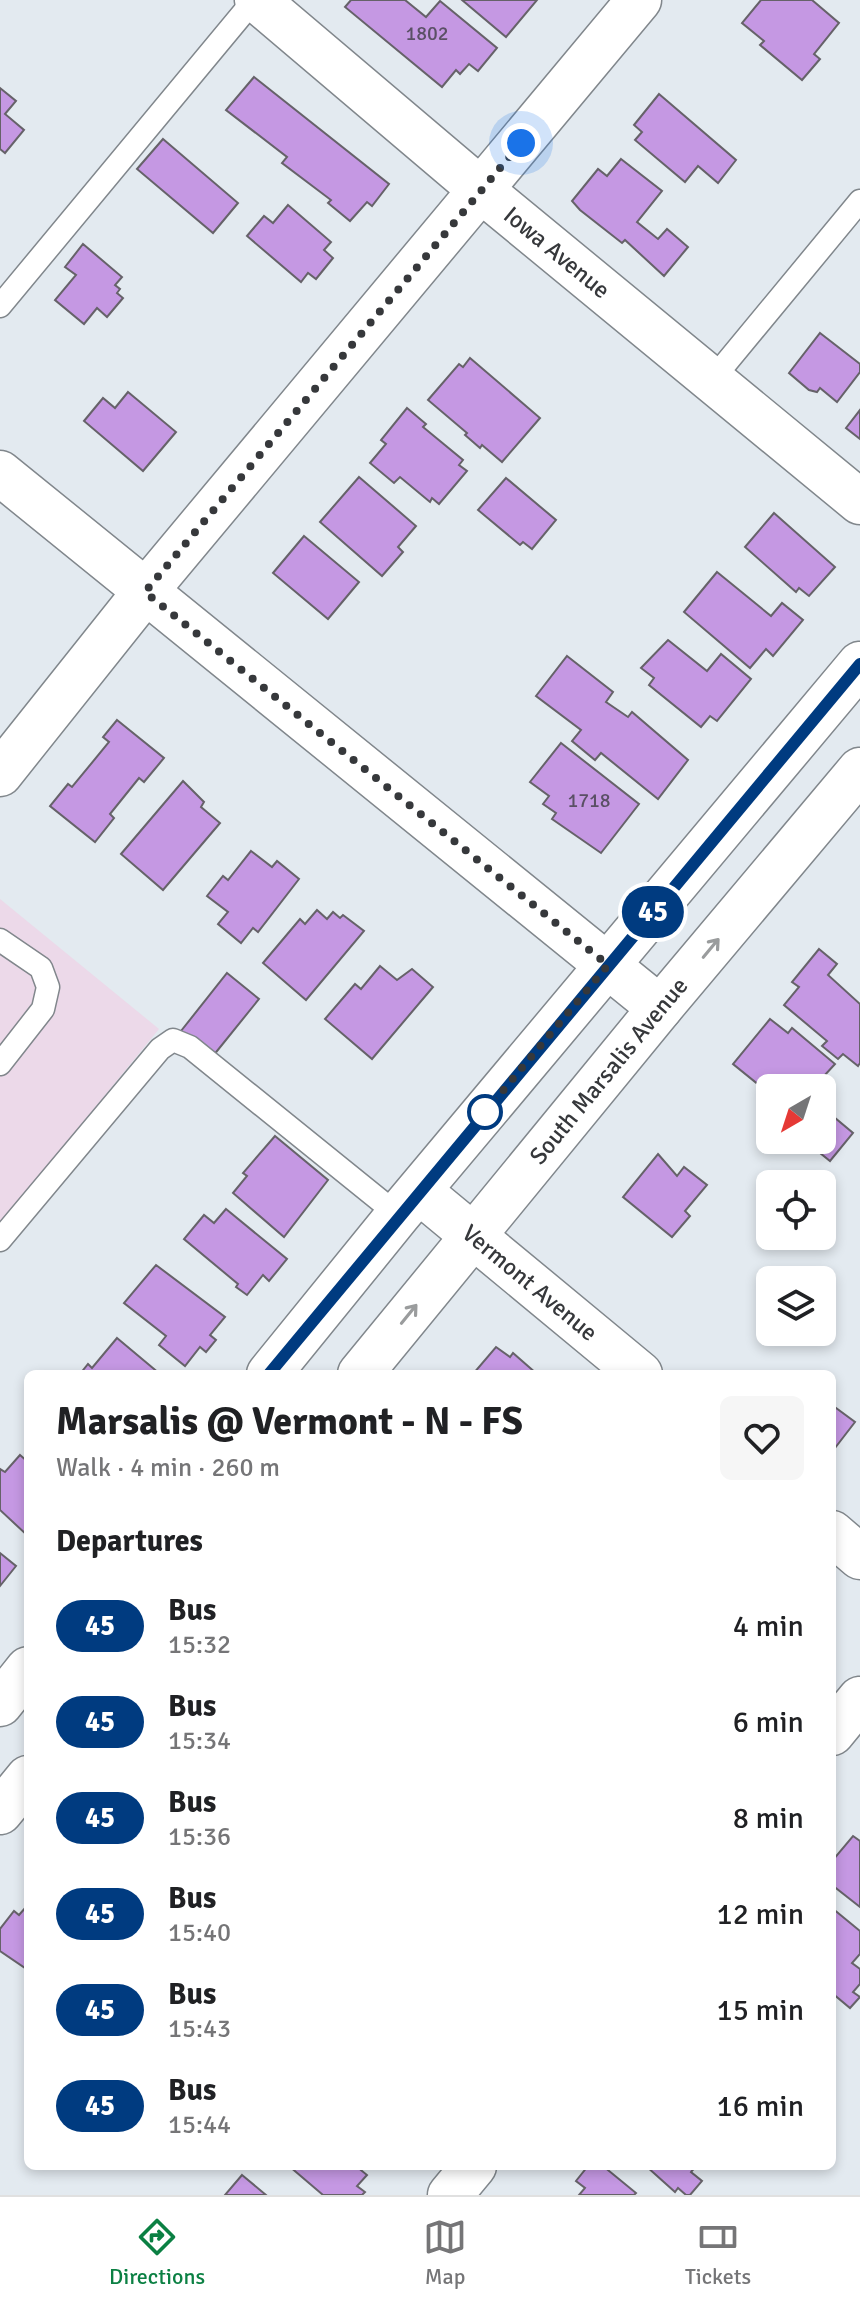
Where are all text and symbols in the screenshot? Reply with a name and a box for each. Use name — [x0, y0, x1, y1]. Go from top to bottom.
house number: 1802 — [405, 21, 449, 46]
your location — [501, 123, 541, 163]
street label: Iowa Avenue — [498, 200, 616, 305]
house number: 1718 — [567, 788, 611, 813]
line badge: 45 — [617, 886, 689, 938]
text: 45 — [638, 895, 668, 929]
one-way arrow — [702, 939, 720, 959]
street label: South Marsalis Avenue — [523, 971, 694, 1171]
north arrow — [756, 1074, 836, 1154]
map controls — [756, 1074, 836, 1346]
unlabelled marker — [468, 1095, 502, 1129]
button: locate — [756, 1170, 836, 1250]
street label: Vermont Avenue — [456, 1218, 604, 1348]
button: layers — [756, 1266, 836, 1346]
one-way arrow — [400, 1304, 418, 1325]
button: heart — [720, 1396, 804, 1480]
text: Marsalis @ Vermont - N - FS — [56, 1398, 523, 1445]
text: Walk · 4 min · 260 m — [56, 1452, 280, 1484]
text: Departures — [56, 1523, 203, 1560]
text: Bus — [168, 1592, 216, 1629]
text: 4 min — [733, 1608, 804, 1645]
text: 45 — [85, 1609, 115, 1643]
text: 15:32 — [168, 1629, 231, 1661]
text: Bus — [168, 1688, 216, 1725]
text: 6 min — [733, 1704, 804, 1741]
text: 45 — [85, 1705, 115, 1739]
text: 15:34 — [168, 1725, 231, 1757]
text: Bus — [168, 1784, 216, 1821]
text: 8 min — [733, 1800, 804, 1837]
text: 45 — [85, 1801, 115, 1835]
text: 15:36 — [168, 1821, 231, 1853]
text: Bus — [168, 1880, 216, 1917]
text: 12 min — [717, 1896, 804, 1933]
text: 45 — [85, 1897, 115, 1931]
text: 15:40 — [168, 1917, 231, 1949]
text: Bus — [168, 1976, 216, 2013]
text: 15 min — [717, 1992, 804, 2029]
text: 45 — [85, 1993, 115, 2027]
text: 15:43 — [168, 2013, 231, 2045]
text: Bus — [168, 2072, 216, 2109]
text: 16 min — [717, 2088, 804, 2125]
text: 45 — [85, 2089, 115, 2123]
text: 15:44 — [168, 2109, 231, 2141]
tab: Directions — [109, 2215, 205, 2290]
tab: Map — [423, 2215, 467, 2290]
tab: Tickets — [685, 2215, 751, 2290]

